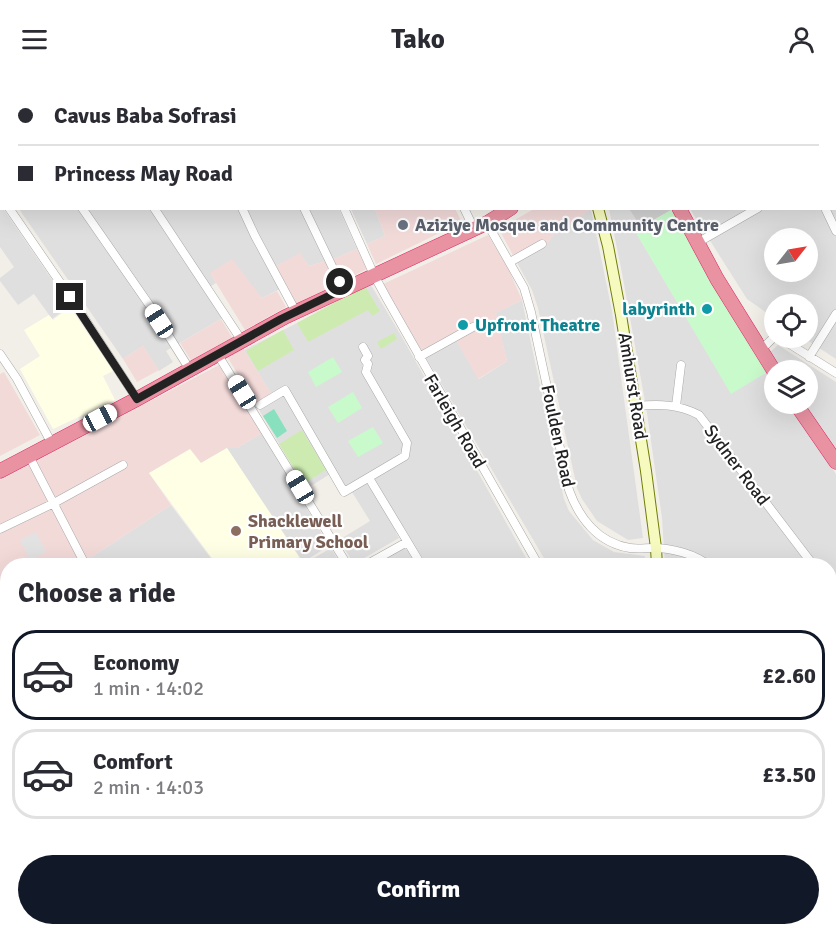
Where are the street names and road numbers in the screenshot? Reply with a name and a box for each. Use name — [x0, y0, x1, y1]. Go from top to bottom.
street label: Amhurst Road — [614, 331, 652, 441]
street label: Farleigh Road — [419, 370, 491, 472]
street label: Foulden Road — [536, 383, 580, 489]
street label: Sydner Road — [700, 420, 774, 510]

